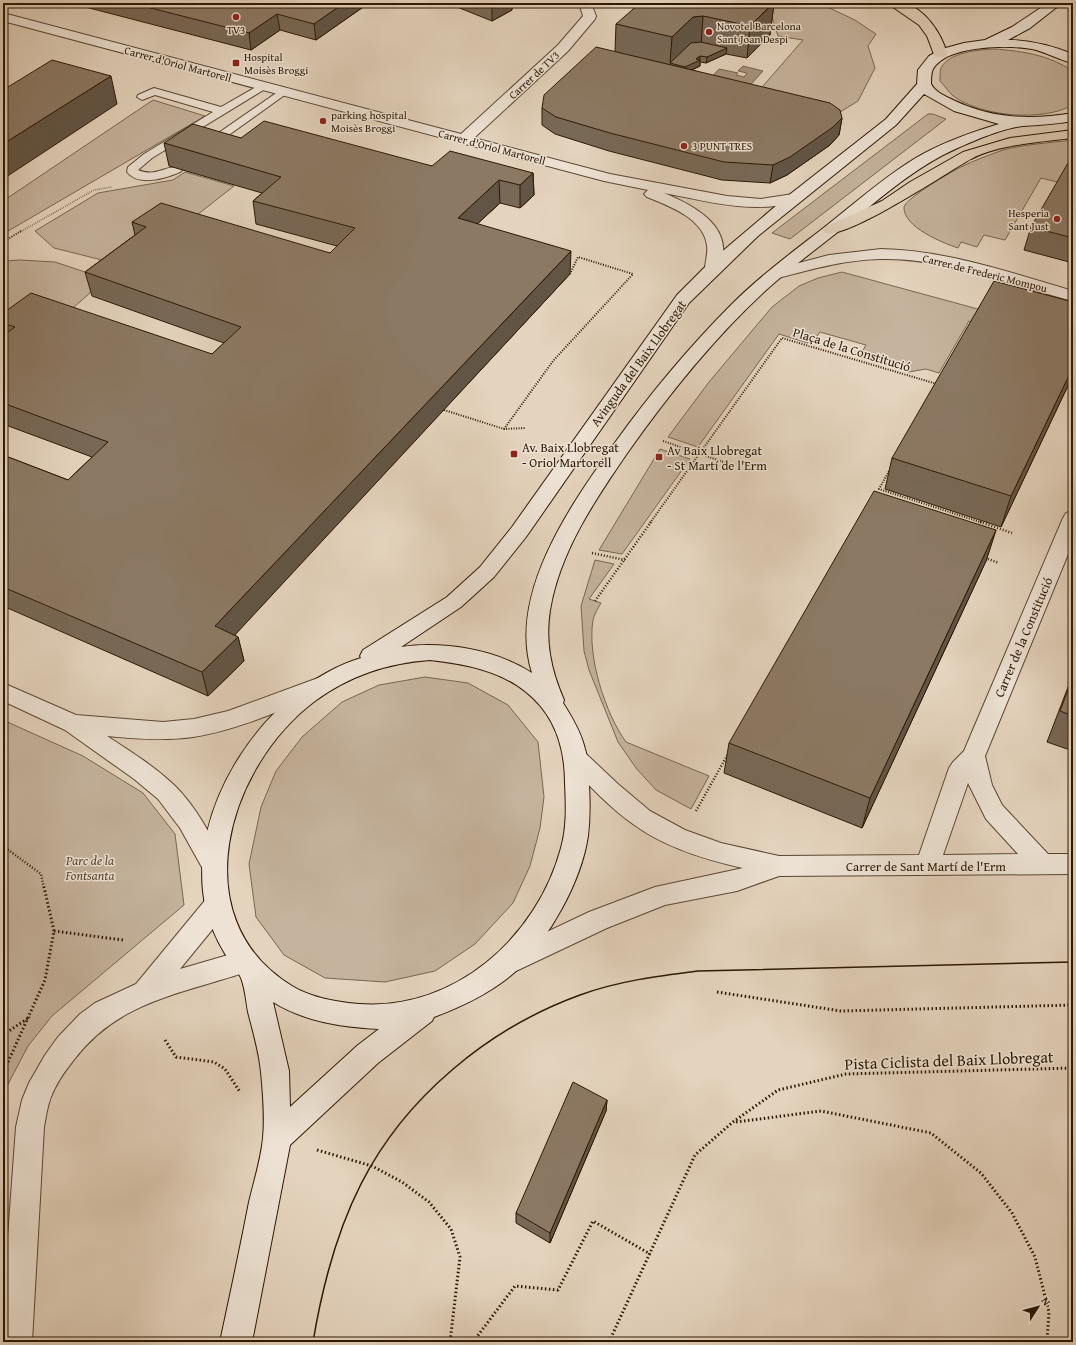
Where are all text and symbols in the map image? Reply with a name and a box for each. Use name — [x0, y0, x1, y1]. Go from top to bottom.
marker: TV3 — [231, 12, 241, 22]
place label: Novotel Barcelona Sant Joan Despi — [717, 18, 802, 47]
place label: TV3 — [227, 22, 245, 38]
marker: Novotel Barcelona Sant Joan Despi — [704, 27, 714, 37]
street label: Carrer d'Oriol Martorell — [123, 42, 233, 86]
street label: Carrer de TV3 — [505, 47, 563, 103]
place label: Hospital Moisès Broggi — [244, 49, 308, 78]
marker: Hospital Moisès Broggi — [231, 58, 241, 68]
place label: parking hospital Moisès Broggi — [331, 107, 407, 136]
marker: parking hospital Moisès Broggi — [318, 116, 328, 126]
street label: Carrer d'Oriol Martorell — [437, 125, 547, 169]
place label: 3 PUNT TRES — [692, 138, 752, 154]
marker: 3 PUNT TRES — [679, 141, 689, 151]
place label: Hesperia Sant Just — [1008, 205, 1050, 234]
marker: Hesperia Sant Just — [1052, 214, 1062, 224]
street label: Carrer de Frederic Mompou — [921, 250, 1049, 296]
street label: Avinguda del Baix Llobregat — [586, 296, 691, 430]
street label: Plaça de la Constitució — [791, 323, 913, 377]
place label: Av. Baix Llobregat - Oriol Martorell — [522, 438, 619, 472]
place label: Av Baix Llobregat - St Martí de l'Erm — [667, 441, 767, 475]
marker: Av. Baix Llobregat - Oriol Martorell — [509, 449, 519, 459]
marker: Av Baix Llobregat - St Martí de l'Erm — [654, 452, 664, 462]
street label: Carrer de la Constitució — [990, 574, 1057, 700]
park label: Parc de la Fontsanta — [65, 851, 114, 885]
street label: Carrer de Sant Martí de l'Erm — [846, 857, 1006, 876]
street label: Pista Ciclista del Baix Llobregat — [844, 1044, 1054, 1076]
north arrow — [1018, 1287, 1058, 1327]
text: N — [1037, 1293, 1055, 1309]

